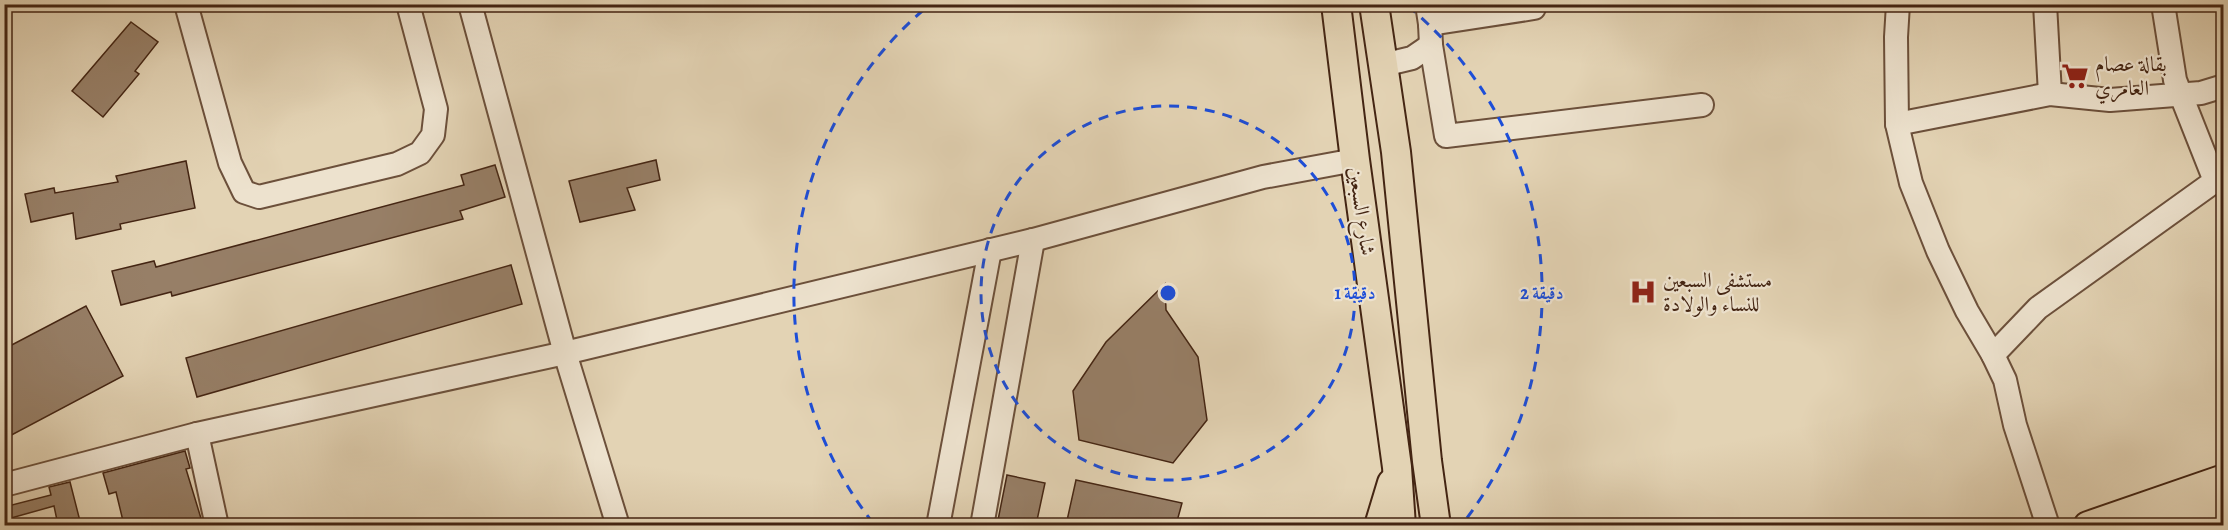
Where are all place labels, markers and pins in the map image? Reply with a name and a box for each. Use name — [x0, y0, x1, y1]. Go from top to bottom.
place label: بقالة عصام العامري — [2095, 50, 2167, 104]
supermarket icon: بقالة عصام العامري — [2060, 61, 2090, 91]
place label: مستشفى السبعين للنساء والولادة — [1663, 266, 1772, 318]
hospital icon: مستشفى السبعين للنساء والولادة — [1628, 277, 1658, 307]
centre of rings — [1158, 283, 1178, 303]

